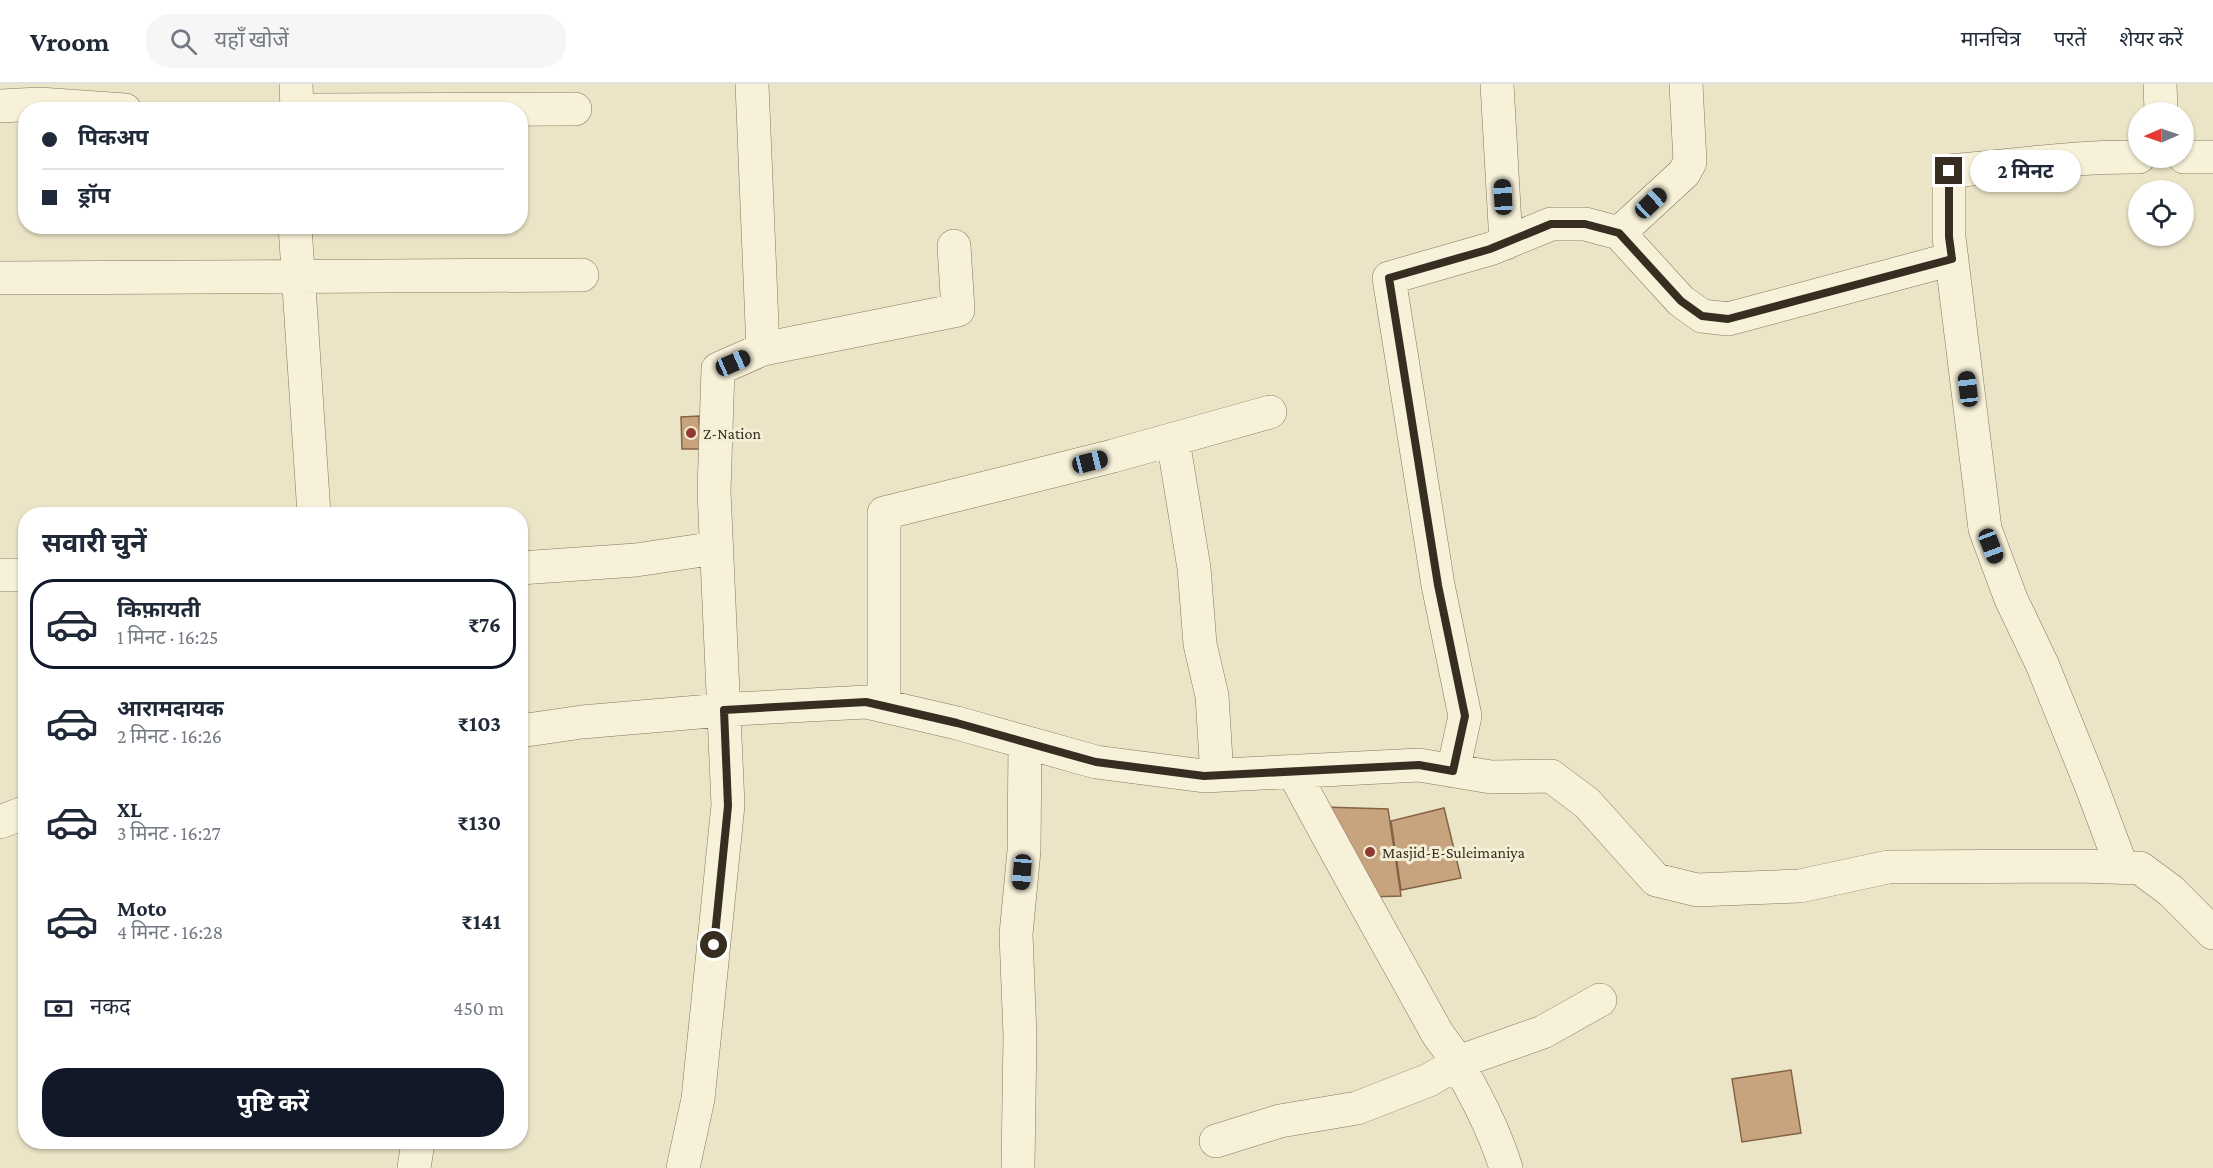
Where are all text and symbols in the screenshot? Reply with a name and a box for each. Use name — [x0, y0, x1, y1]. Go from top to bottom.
search box — [146, 14, 566, 68]
icon: search — [167, 25, 200, 58]
text: Vroom — [30, 26, 110, 57]
text: यहाँ खोजें — [215, 27, 289, 52]
text: मानचित्र — [1961, 27, 2021, 51]
text: परतें — [2054, 27, 2086, 51]
text: शेयर करें — [2119, 27, 2183, 51]
north arrow — [2128, 102, 2194, 168]
map controls — [2128, 102, 2194, 246]
text: पिकअप — [78, 125, 149, 150]
callout: 2 मिनट — [1970, 150, 2081, 192]
route end — [1935, 157, 1962, 184]
text: 2 मिनट — [1997, 160, 2054, 182]
car — [1493, 179, 1513, 215]
button: locate — [2128, 180, 2194, 246]
text: ड्रॉप — [78, 183, 111, 208]
car — [1632, 184, 1670, 222]
car — [713, 347, 753, 379]
car — [1957, 370, 1979, 408]
place label: Z-Nation — [703, 425, 761, 442]
marker: Z-Nation — [684, 426, 698, 440]
car — [1070, 449, 1110, 475]
car — [1976, 526, 2006, 566]
text: सवारी चुनें — [42, 528, 147, 558]
icon: car — [45, 597, 99, 651]
text: किफ़ायती — [117, 597, 201, 622]
text: ₹76 — [468, 612, 501, 637]
text: 1 मिनट · 16:25 — [117, 626, 218, 648]
icon: car — [45, 696, 99, 750]
text: आरामदायक — [117, 696, 224, 721]
text: ₹103 — [457, 711, 501, 736]
text: 2 मिनट · 16:26 — [117, 725, 222, 747]
icon: car — [45, 795, 99, 849]
text: XL — [117, 797, 142, 822]
text: ₹130 — [457, 810, 501, 835]
text: 3 मिनट · 16:27 — [117, 822, 221, 844]
place label: Masjid-E-Suleimaniya — [1382, 844, 1526, 862]
marker: Masjid-E-Suleimaniya — [1363, 845, 1377, 859]
car — [1011, 853, 1033, 891]
icon: car — [45, 894, 99, 948]
text: Moto — [117, 896, 167, 921]
text: ₹141 — [461, 909, 501, 934]
text: 4 मिनट · 16:28 — [117, 921, 223, 943]
route start — [700, 931, 727, 958]
icon: cash — [42, 992, 75, 1025]
text: नकद — [90, 994, 131, 1019]
text: 450 m — [453, 997, 504, 1019]
button: पुष्टि करें — [42, 1068, 504, 1137]

